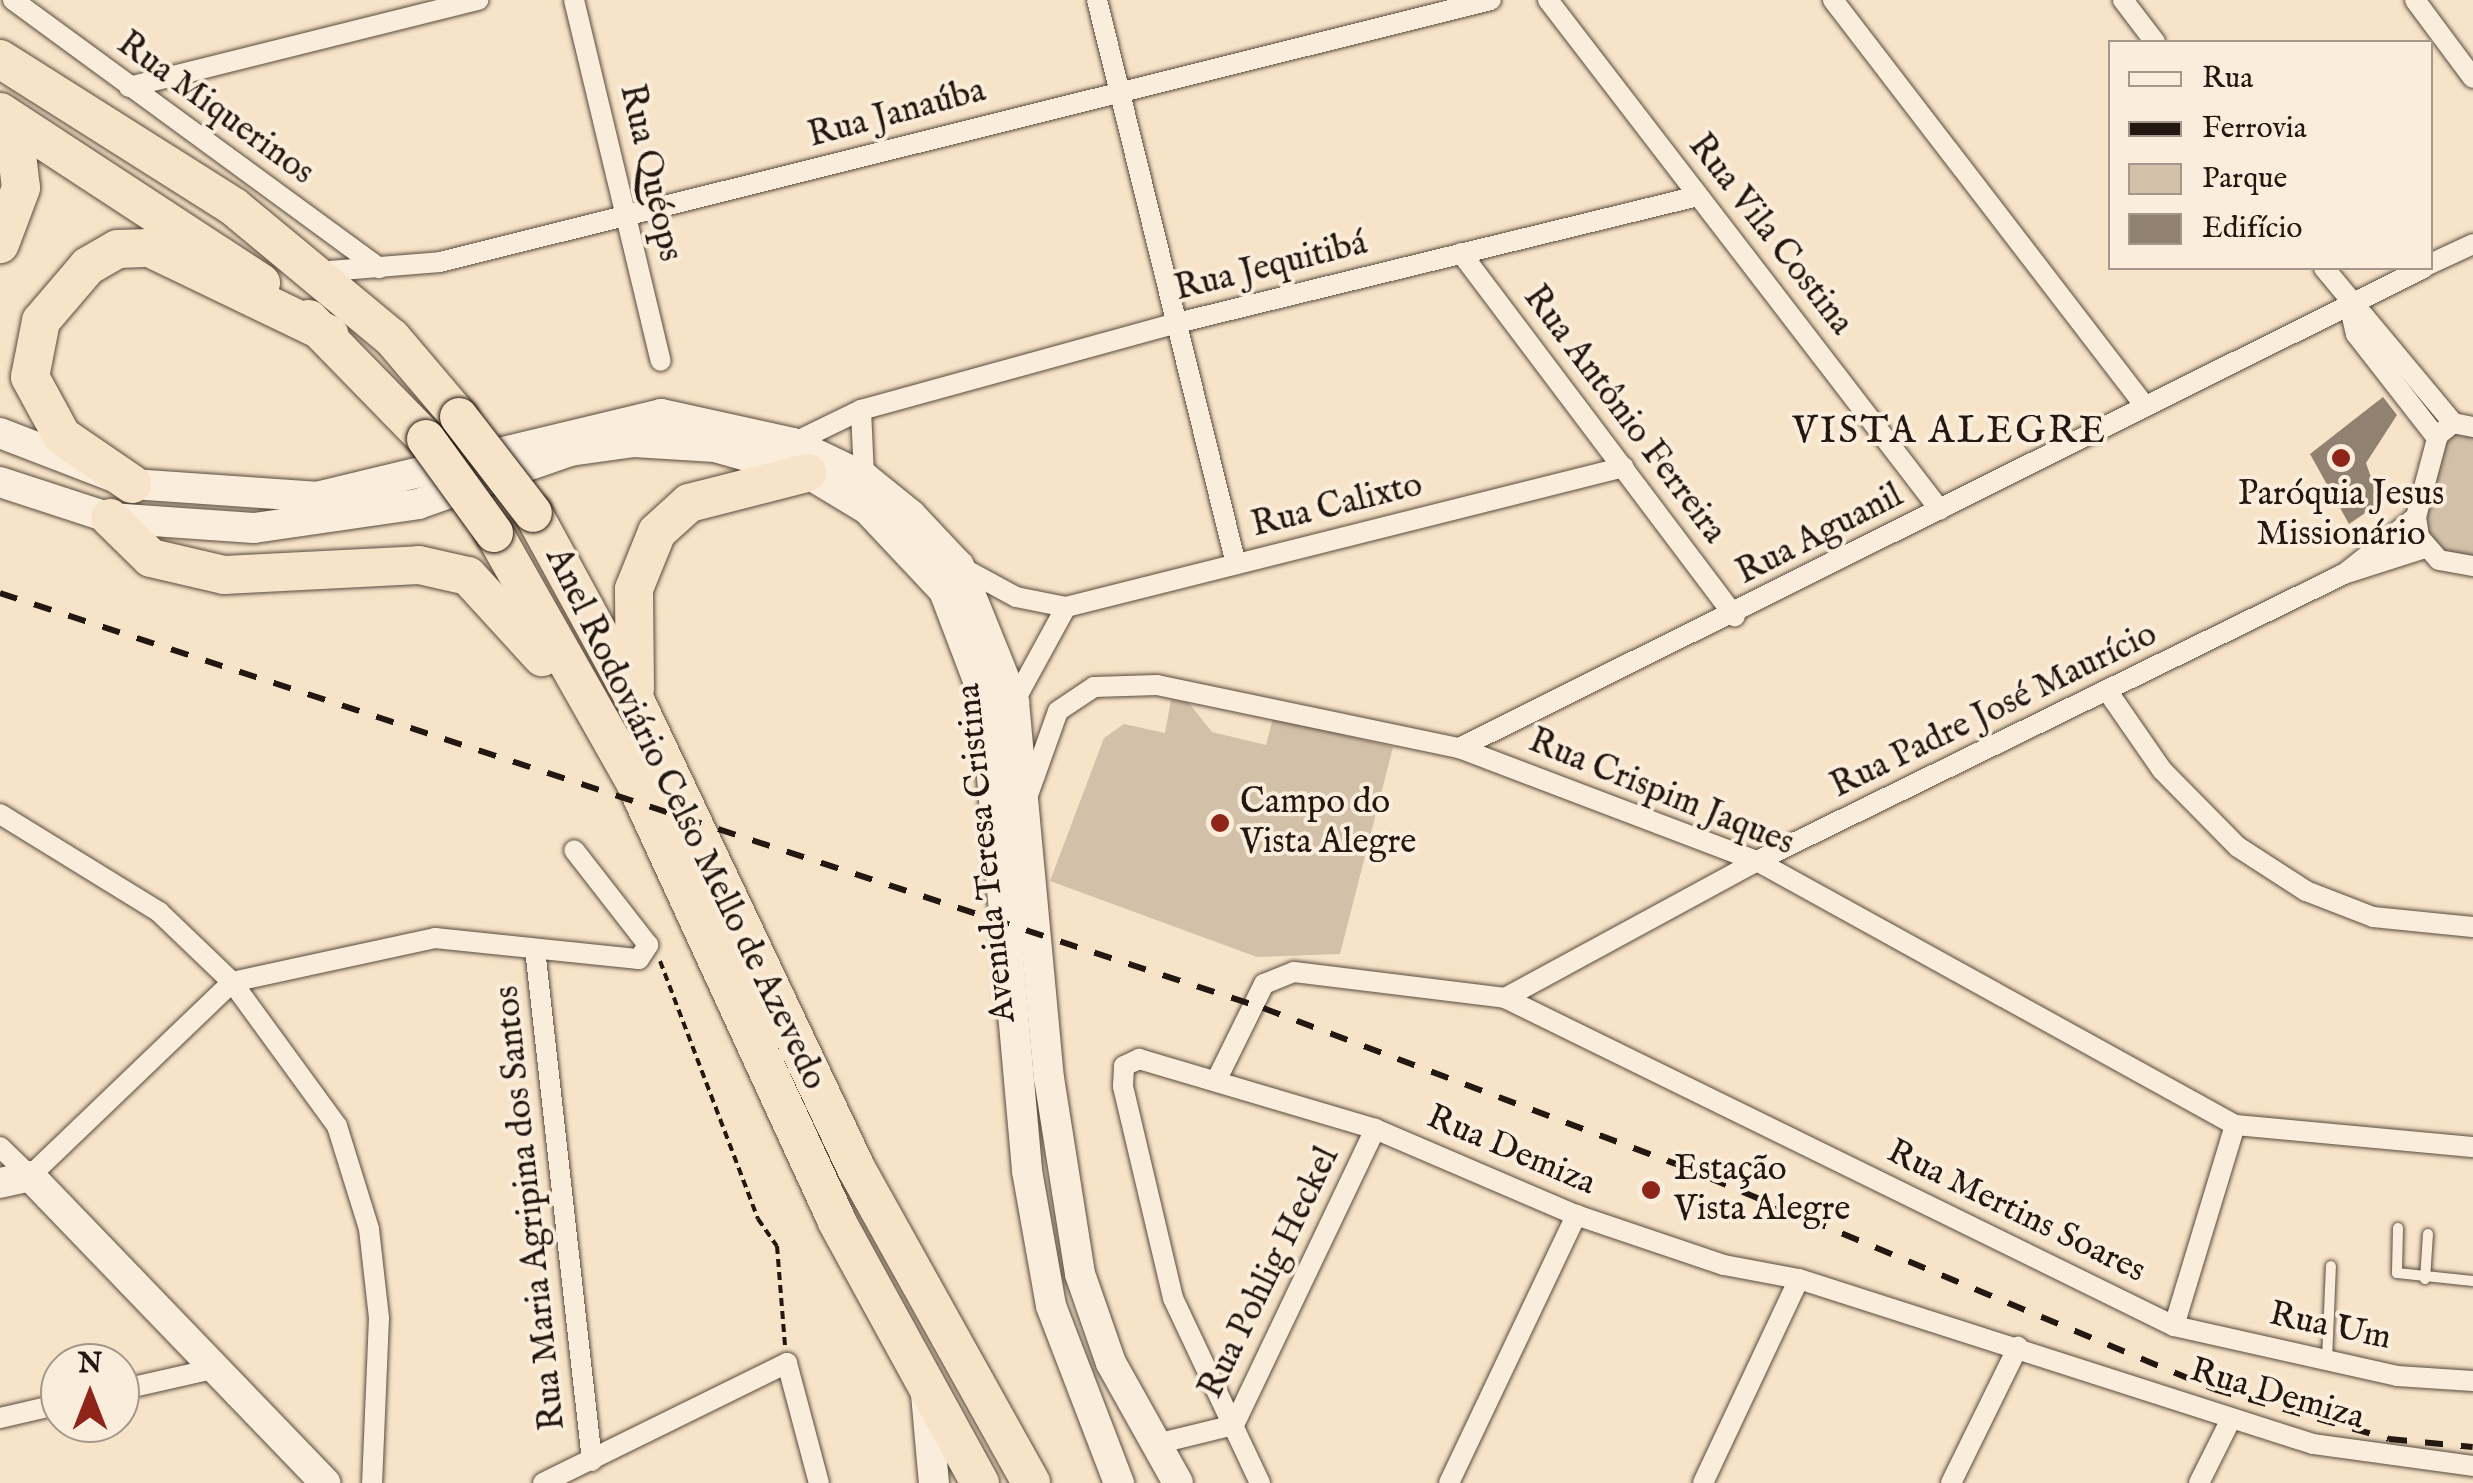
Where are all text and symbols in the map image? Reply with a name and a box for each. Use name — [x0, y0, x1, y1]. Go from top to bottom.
street label: Rua Miquerinos — [108, 24, 322, 194]
legend — [2108, 40, 2433, 270]
text: Rua — [2202, 60, 2253, 98]
street label: Rua Janaúba — [804, 70, 990, 158]
street label: Rua Quéops — [609, 80, 691, 266]
text: Ferrovia — [2202, 110, 2307, 148]
street label: Rua Vila Costina — [1679, 126, 1861, 344]
text: Parque — [2202, 160, 2287, 198]
text: Edifício — [2202, 210, 2303, 248]
street label: Rua Jequitibá — [1171, 223, 1371, 311]
street label: Rua Antônio Ferreira — [1513, 278, 1735, 552]
district label: VISTA ALEGRE — [1792, 410, 2108, 456]
marker: Paróquia Jesus Missionário — [2330, 447, 2352, 469]
street label: Rua Calixto — [1247, 465, 1427, 547]
place label: Paróquia Jesus Missionário — [2238, 474, 2444, 556]
street label: Rua Aguanil — [1730, 475, 1910, 595]
street label: Anel Rodoviário Celso Mello de Azevedo — [535, 541, 835, 1097]
street label: Rua Padre José Maurício — [1824, 614, 2164, 808]
street label: Avenida Teresa Cristina — [948, 681, 1026, 1025]
street label: Rua Crispim Jaques — [1522, 721, 1800, 865]
place label: Campo do Vista Alegre — [1240, 782, 1416, 864]
marker: Campo do Vista Alegre — [1209, 812, 1231, 834]
street label: Rua Maria Agripina dos Santos — [487, 984, 575, 1432]
street label: Rua Demiza — [1420, 1097, 1602, 1205]
street label: Rua Mertins Soares — [1880, 1131, 2152, 1293]
street label: Rua Pohlig Heckel — [1191, 1140, 1349, 1406]
place label: Estação Vista Alegre — [1674, 1149, 1850, 1231]
marker: Estação Vista Alegre — [1638, 1177, 1664, 1203]
street label: Rua Um — [2265, 1294, 2395, 1360]
north arrow — [40, 1343, 140, 1443]
text: N — [78, 1347, 102, 1382]
street label: Rua Demiza — [2185, 1350, 2369, 1440]

